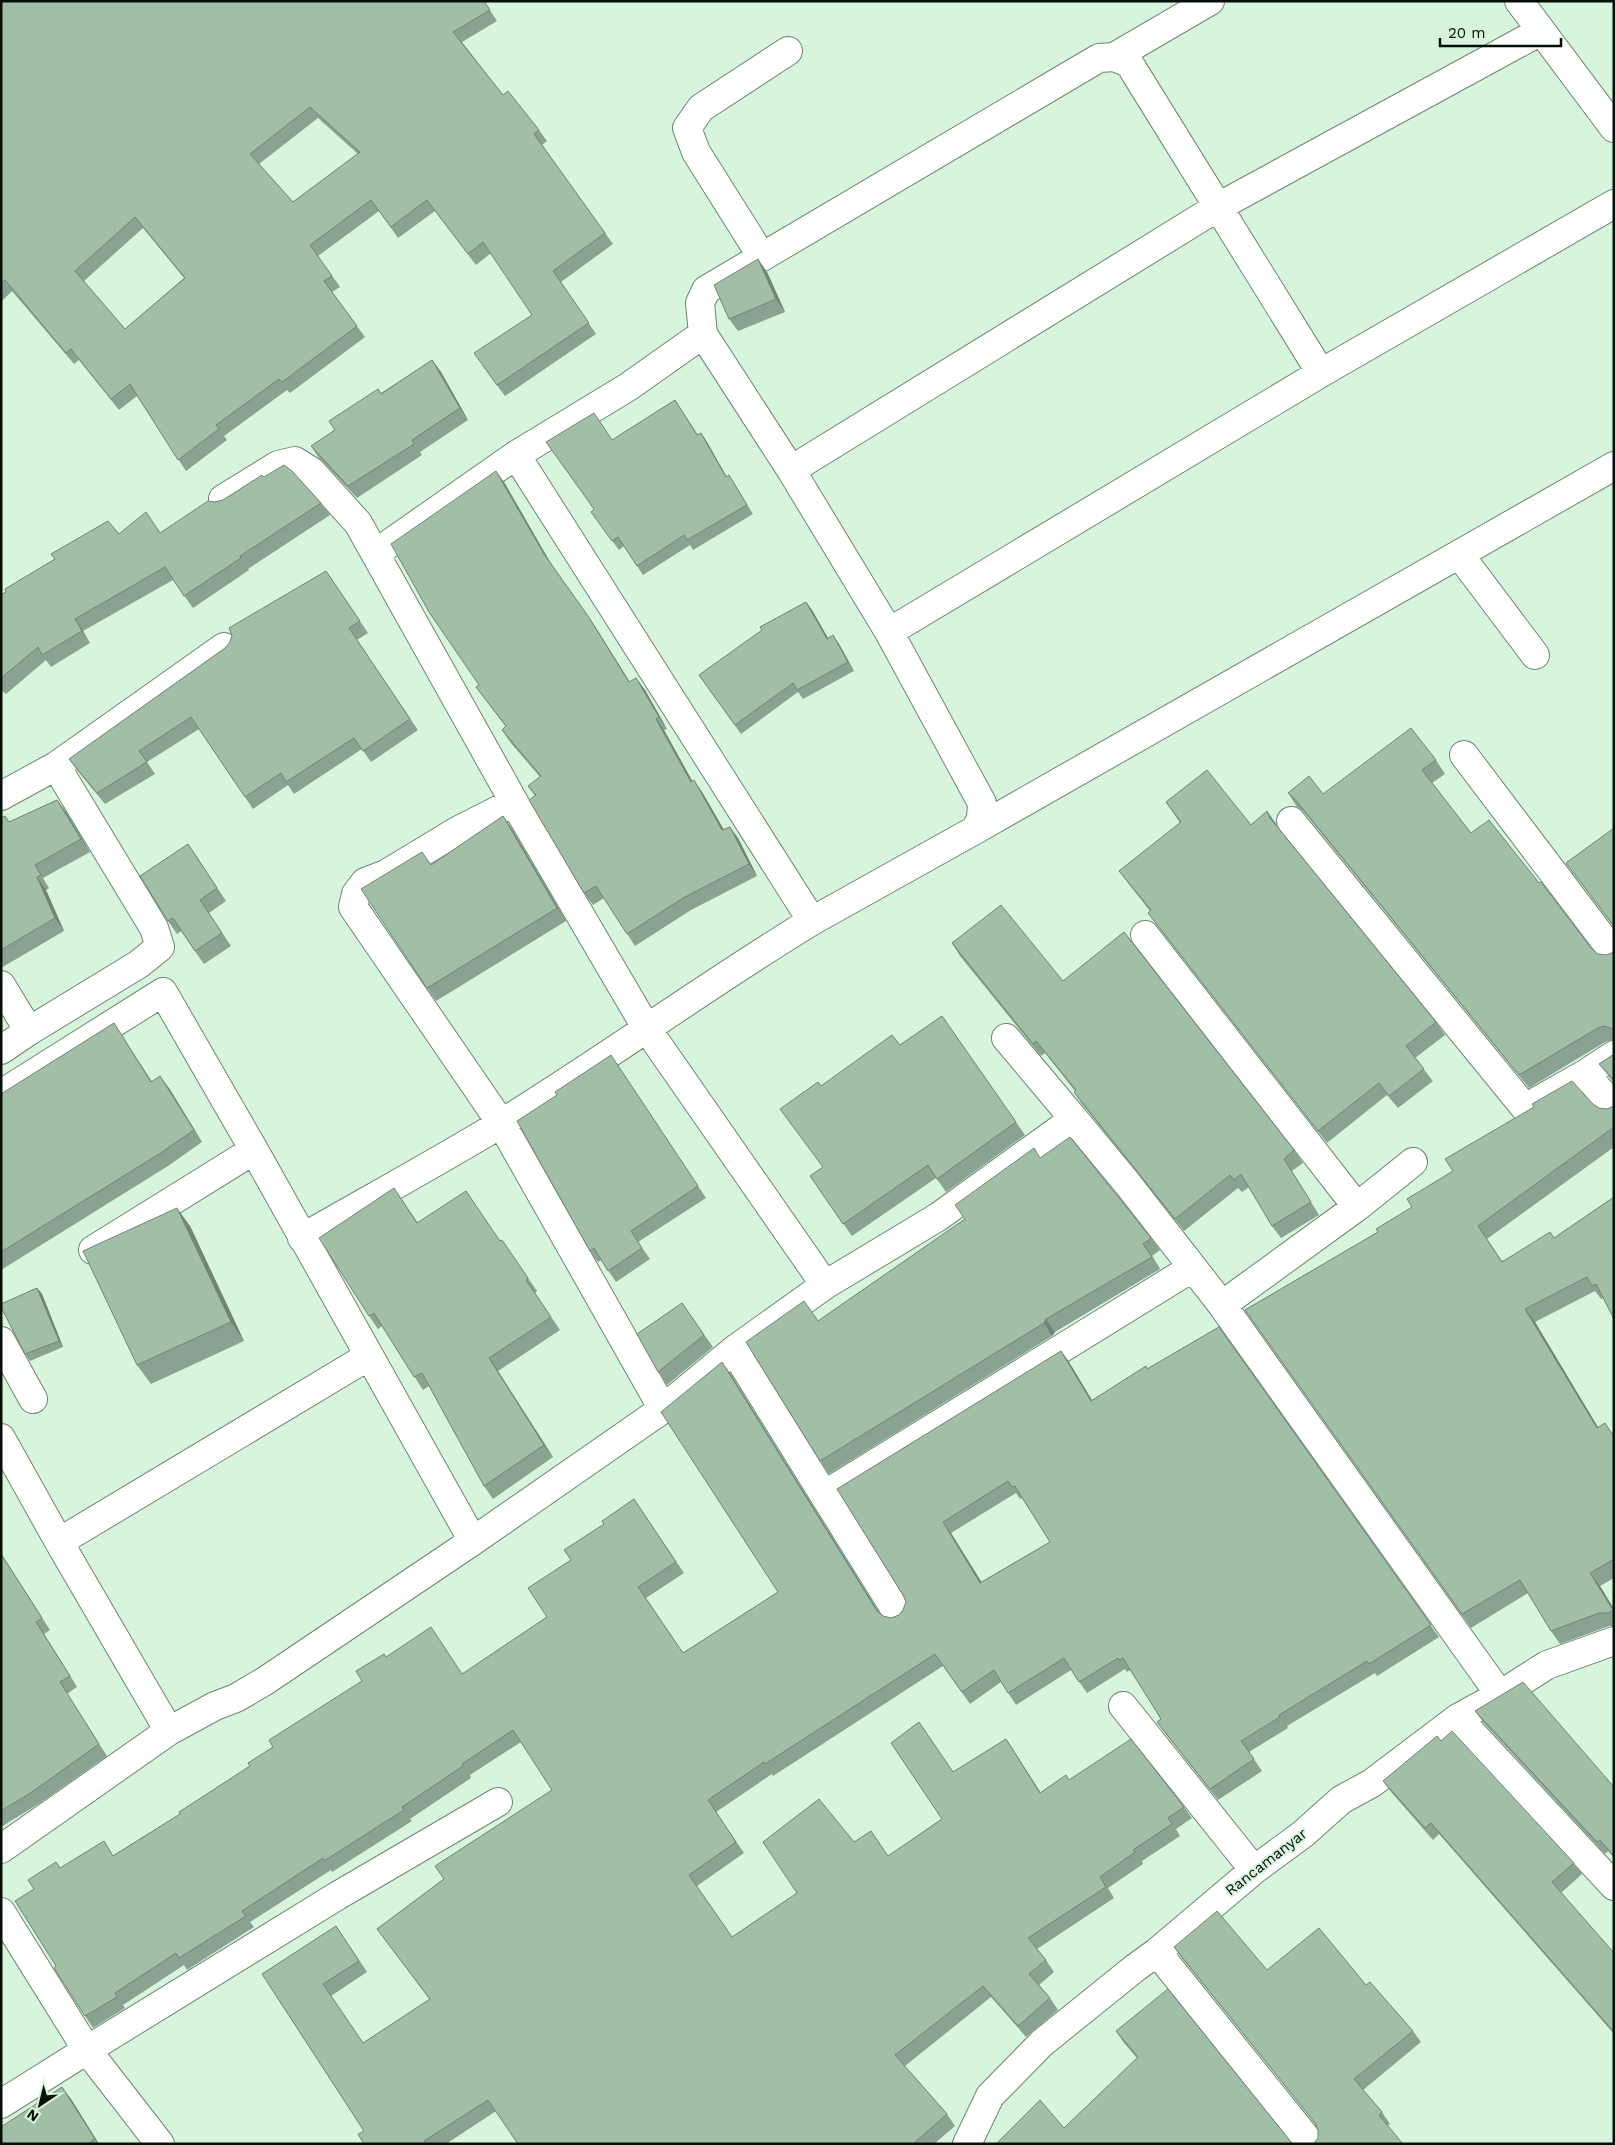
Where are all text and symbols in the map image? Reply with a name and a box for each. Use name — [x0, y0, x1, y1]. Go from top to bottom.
scale bar — [1440, 15, 1561, 47]
text: 20 m — [1448, 24, 1486, 42]
street label: Rancamanyar — [1222, 1825, 1310, 1899]
north arrow — [15, 2080, 65, 2130]
text: N — [24, 2106, 41, 2125]

